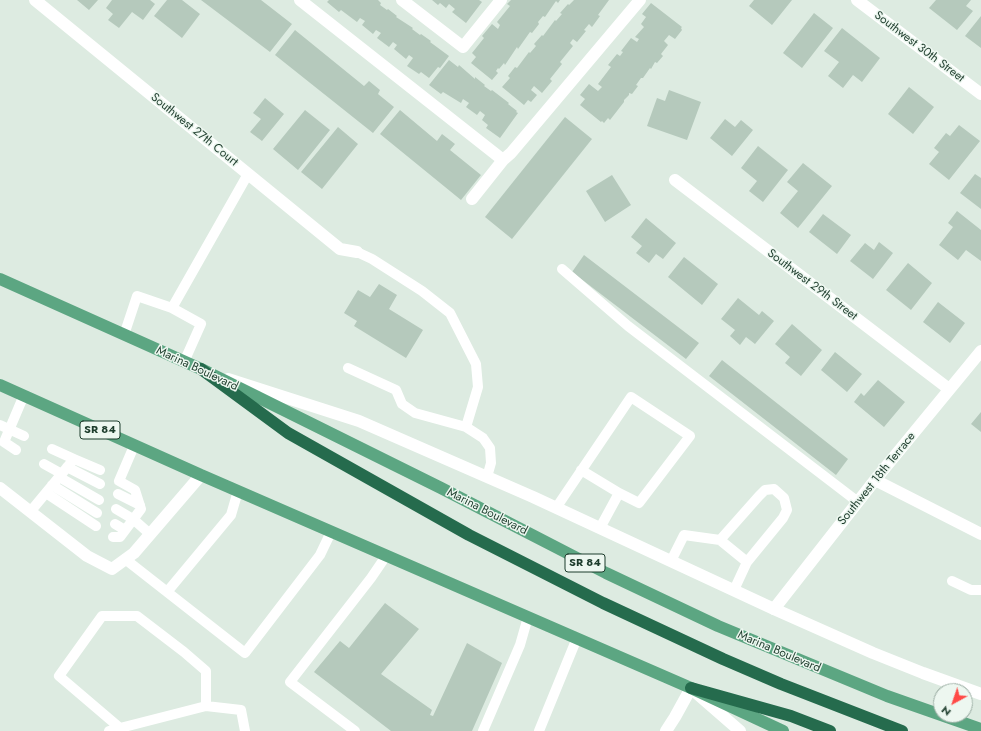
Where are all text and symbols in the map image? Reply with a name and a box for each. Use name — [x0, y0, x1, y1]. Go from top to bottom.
street label: Southwest 30th Street — [871, 8, 967, 86]
street label: Southwest 27th Court — [148, 90, 240, 170]
street label: Southwest 29th Street — [764, 246, 860, 324]
street label: Marina Boulevard — [154, 344, 240, 394]
road number: SR 84 — [80, 421, 120, 439]
street label: Southwest 18th Terrace — [835, 430, 919, 528]
street label: Marina Boulevard — [444, 485, 530, 539]
road number: SR 84 — [565, 554, 605, 572]
street label: Marina Boulevard — [735, 628, 823, 676]
north arrow — [933, 683, 973, 723]
text: N — [937, 702, 954, 720]

